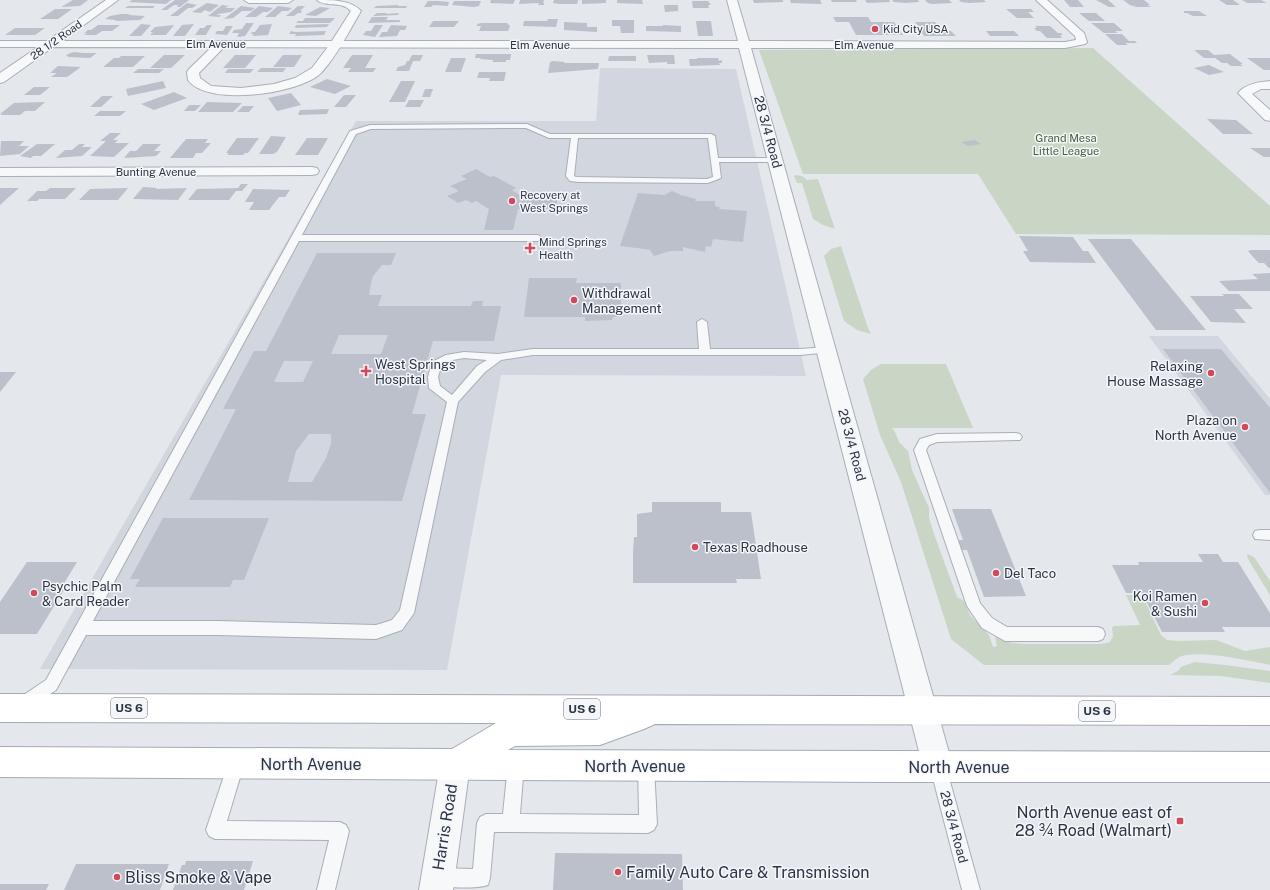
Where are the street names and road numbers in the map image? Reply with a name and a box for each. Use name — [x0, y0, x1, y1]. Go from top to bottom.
street label: 28 1/2 Road — [28, 18, 84, 62]
street label: Elm Avenue — [186, 38, 246, 50]
street label: Elm Avenue — [510, 39, 570, 51]
street label: Elm Avenue — [834, 39, 894, 51]
street label: 28 3/4 Road — [751, 94, 785, 170]
street label: Bunting Avenue — [116, 166, 196, 178]
street label: 28 3/4 Road — [835, 407, 869, 483]
road number: US 6 — [111, 698, 147, 718]
road number: US 6 — [564, 699, 600, 719]
road number: US 6 — [1079, 701, 1115, 721]
street label: North Avenue — [260, 755, 362, 774]
street label: North Avenue — [584, 757, 686, 776]
street label: North Avenue — [908, 758, 1010, 777]
street label: Harris Road — [429, 782, 461, 872]
street label: 28 3/4 Road — [937, 789, 971, 865]

